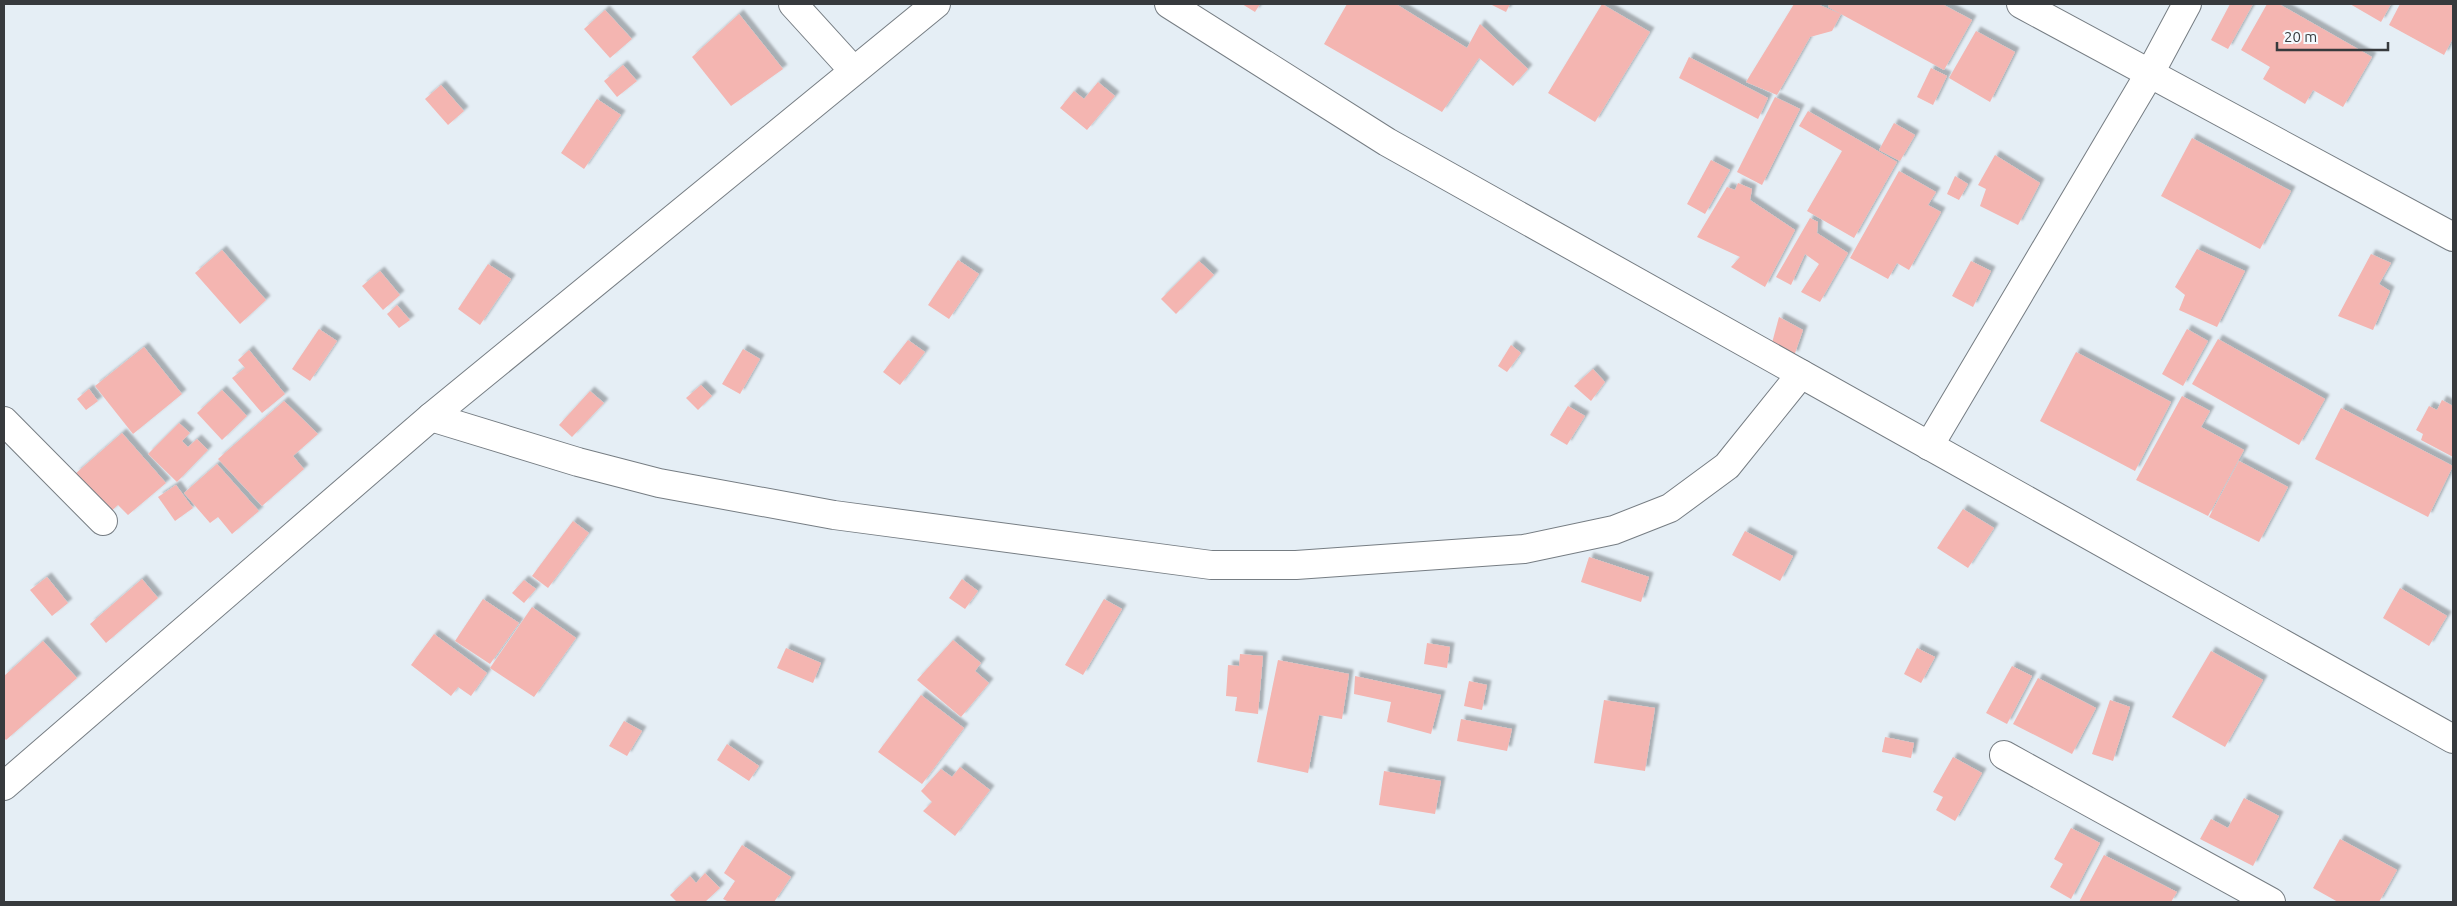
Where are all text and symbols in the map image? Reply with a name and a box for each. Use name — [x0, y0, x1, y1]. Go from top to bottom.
scale bar — [2277, 20, 2388, 52]
text: 20 m — [2284, 28, 2317, 45]

